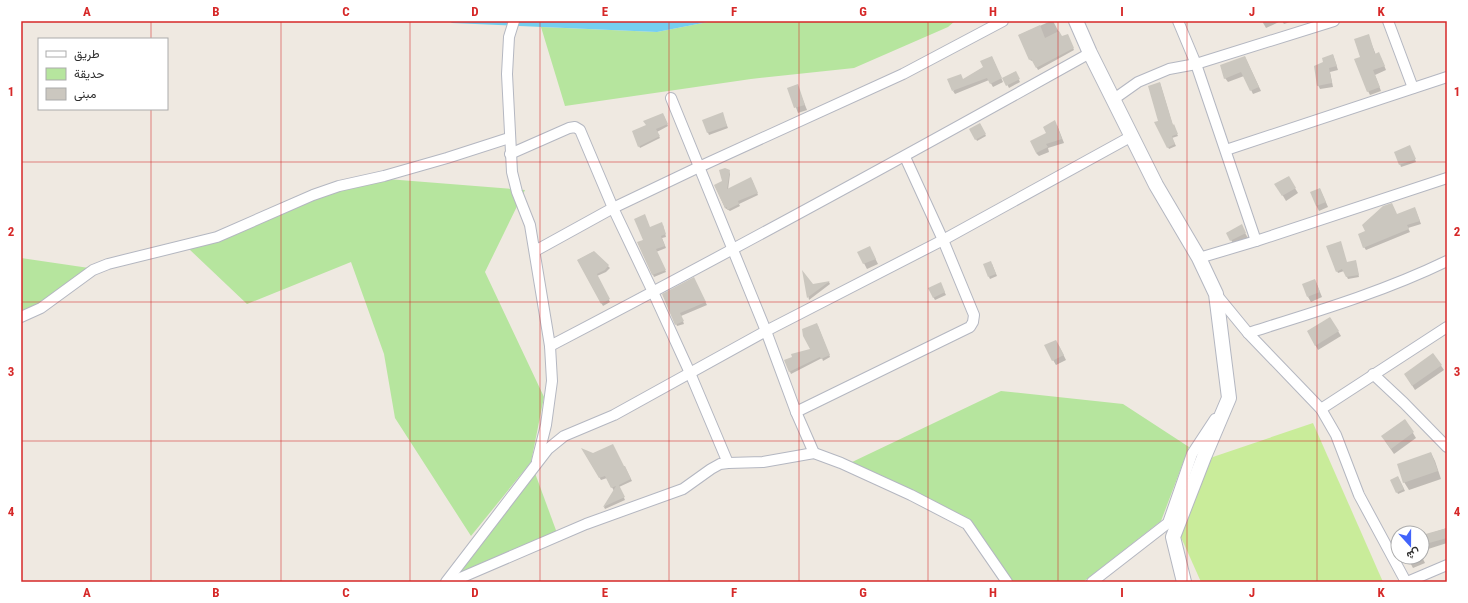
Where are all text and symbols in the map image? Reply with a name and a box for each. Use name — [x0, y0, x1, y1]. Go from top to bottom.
text: A — [83, 4, 91, 19]
text: B — [212, 4, 220, 19]
text: C — [342, 4, 350, 19]
text: D — [471, 4, 479, 19]
text: E — [602, 4, 609, 19]
text: F — [731, 4, 737, 19]
text: G — [859, 4, 867, 19]
text: H — [989, 4, 997, 19]
text: I — [1120, 4, 1124, 19]
text: J — [1249, 4, 1255, 19]
text: K — [1377, 4, 1385, 19]
legend — [38, 38, 168, 110]
text: طريق — [74, 47, 100, 62]
text: حديقة — [74, 67, 104, 81]
text: 1 — [8, 84, 14, 99]
text: 1 — [1454, 84, 1460, 99]
text: مبنى — [74, 87, 96, 102]
text: 2 — [8, 224, 15, 239]
text: 2 — [1454, 224, 1461, 239]
text: 3 — [8, 364, 14, 379]
text: 3 — [1454, 364, 1460, 379]
text: 4 — [8, 504, 15, 519]
text: 4 — [1454, 504, 1461, 519]
north arrow — [1390, 525, 1430, 565]
text: ش — [1405, 545, 1422, 562]
text: A — [83, 585, 91, 600]
text: B — [212, 585, 220, 600]
text: C — [342, 585, 350, 600]
text: D — [471, 585, 479, 600]
text: E — [602, 585, 609, 600]
text: F — [731, 585, 737, 600]
text: G — [859, 585, 867, 600]
text: H — [989, 585, 997, 600]
text: I — [1120, 585, 1124, 600]
text: J — [1249, 585, 1255, 600]
text: K — [1377, 585, 1385, 600]

